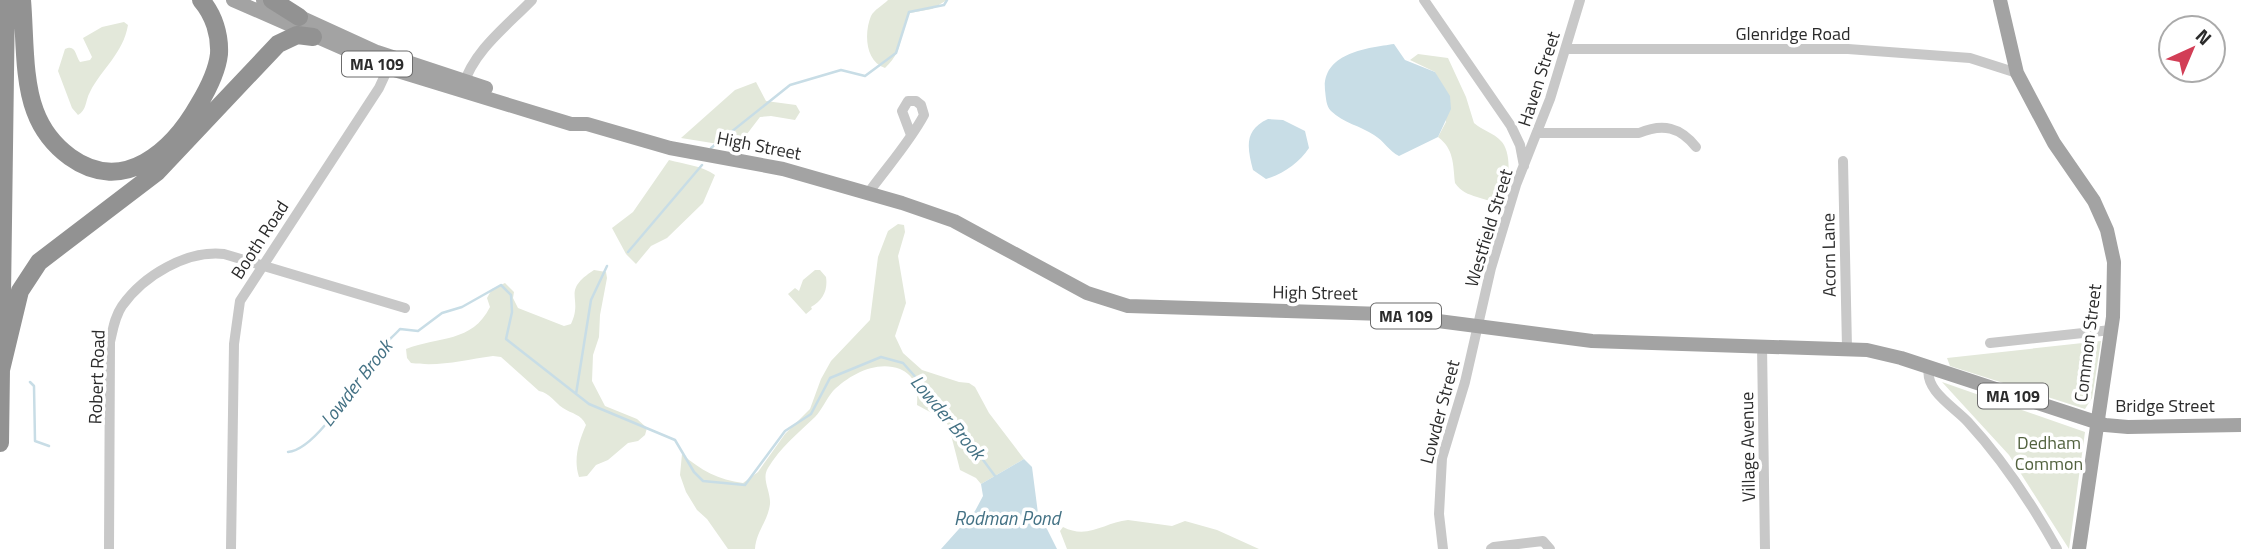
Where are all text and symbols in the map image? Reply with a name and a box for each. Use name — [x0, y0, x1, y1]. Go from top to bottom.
north arrow — [2157, 14, 2227, 84]
street label: Glenridge Road — [1736, 20, 1850, 47]
text: N — [2189, 21, 2219, 51]
street label: Haven Street — [1510, 27, 1567, 130]
road number: MA 109 — [342, 52, 412, 76]
street label: High Street — [715, 124, 804, 167]
street label: Westfield Street — [1458, 165, 1520, 290]
street label: Booth Road — [224, 195, 295, 284]
street label: Acorn Lane — [1814, 213, 1843, 297]
street label: High Street — [1272, 278, 1359, 307]
street label: Common Street — [2067, 282, 2108, 404]
road number: MA 109 — [1371, 304, 1441, 328]
street label: Robert Road — [81, 329, 112, 425]
water label: Lowder Brook — [312, 331, 400, 432]
street label: Lowder Street — [1413, 356, 1467, 467]
water label: Lowder Brook — [904, 368, 994, 468]
road number: MA 109 — [1978, 384, 2048, 408]
street label: Village Avenue — [1733, 392, 1762, 502]
street label: Bridge Street — [2115, 392, 2215, 419]
park label: Dedham Common — [2015, 429, 2083, 477]
water label: Rodman Pond — [954, 503, 1063, 532]

